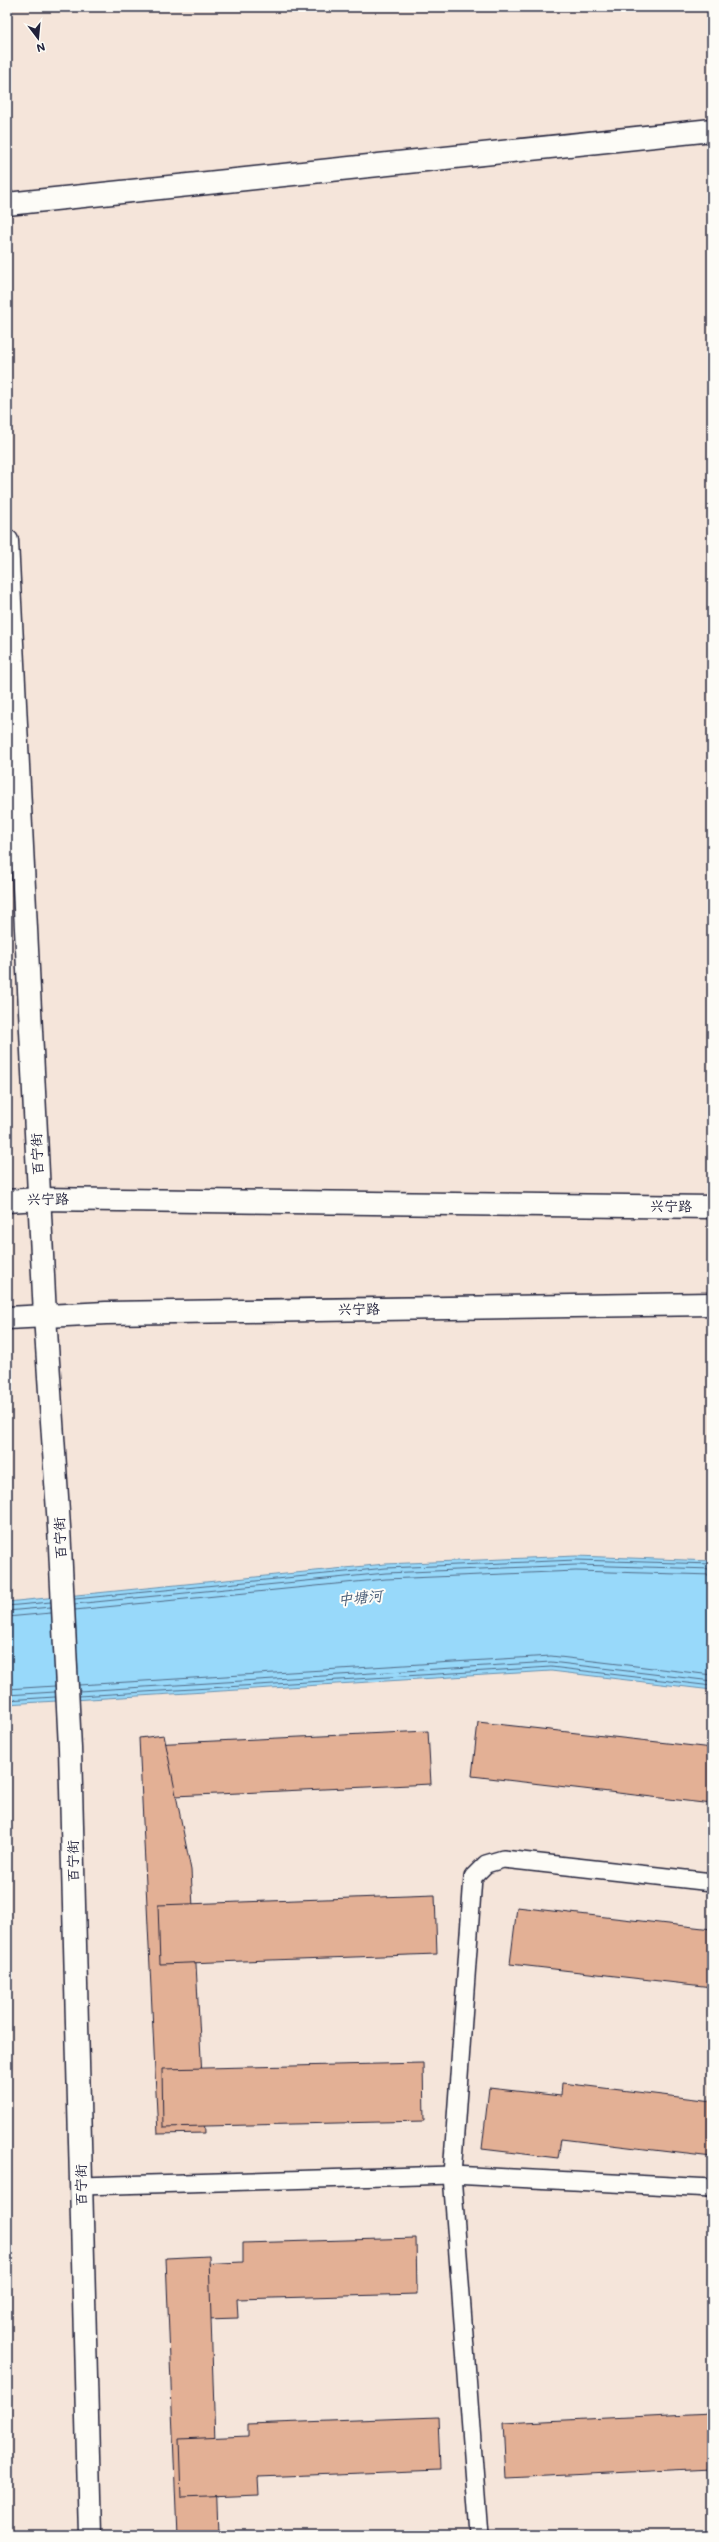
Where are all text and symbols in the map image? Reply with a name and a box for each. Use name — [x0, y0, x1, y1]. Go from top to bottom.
north arrow — [18, 18, 58, 58]
text: N — [35, 40, 47, 56]
street label: 百宁街 — [26, 1133, 47, 1175]
street label: 兴宁路 — [27, 1189, 69, 1208]
street label: 兴宁路 — [650, 1196, 692, 1215]
street label: 兴宁路 — [338, 1299, 380, 1318]
street label: 百宁街 — [49, 1517, 70, 1559]
water label: 中塘河 — [336, 1584, 386, 1609]
street label: 百宁街 — [63, 1840, 82, 1882]
street label: 百宁街 — [71, 2164, 90, 2206]

